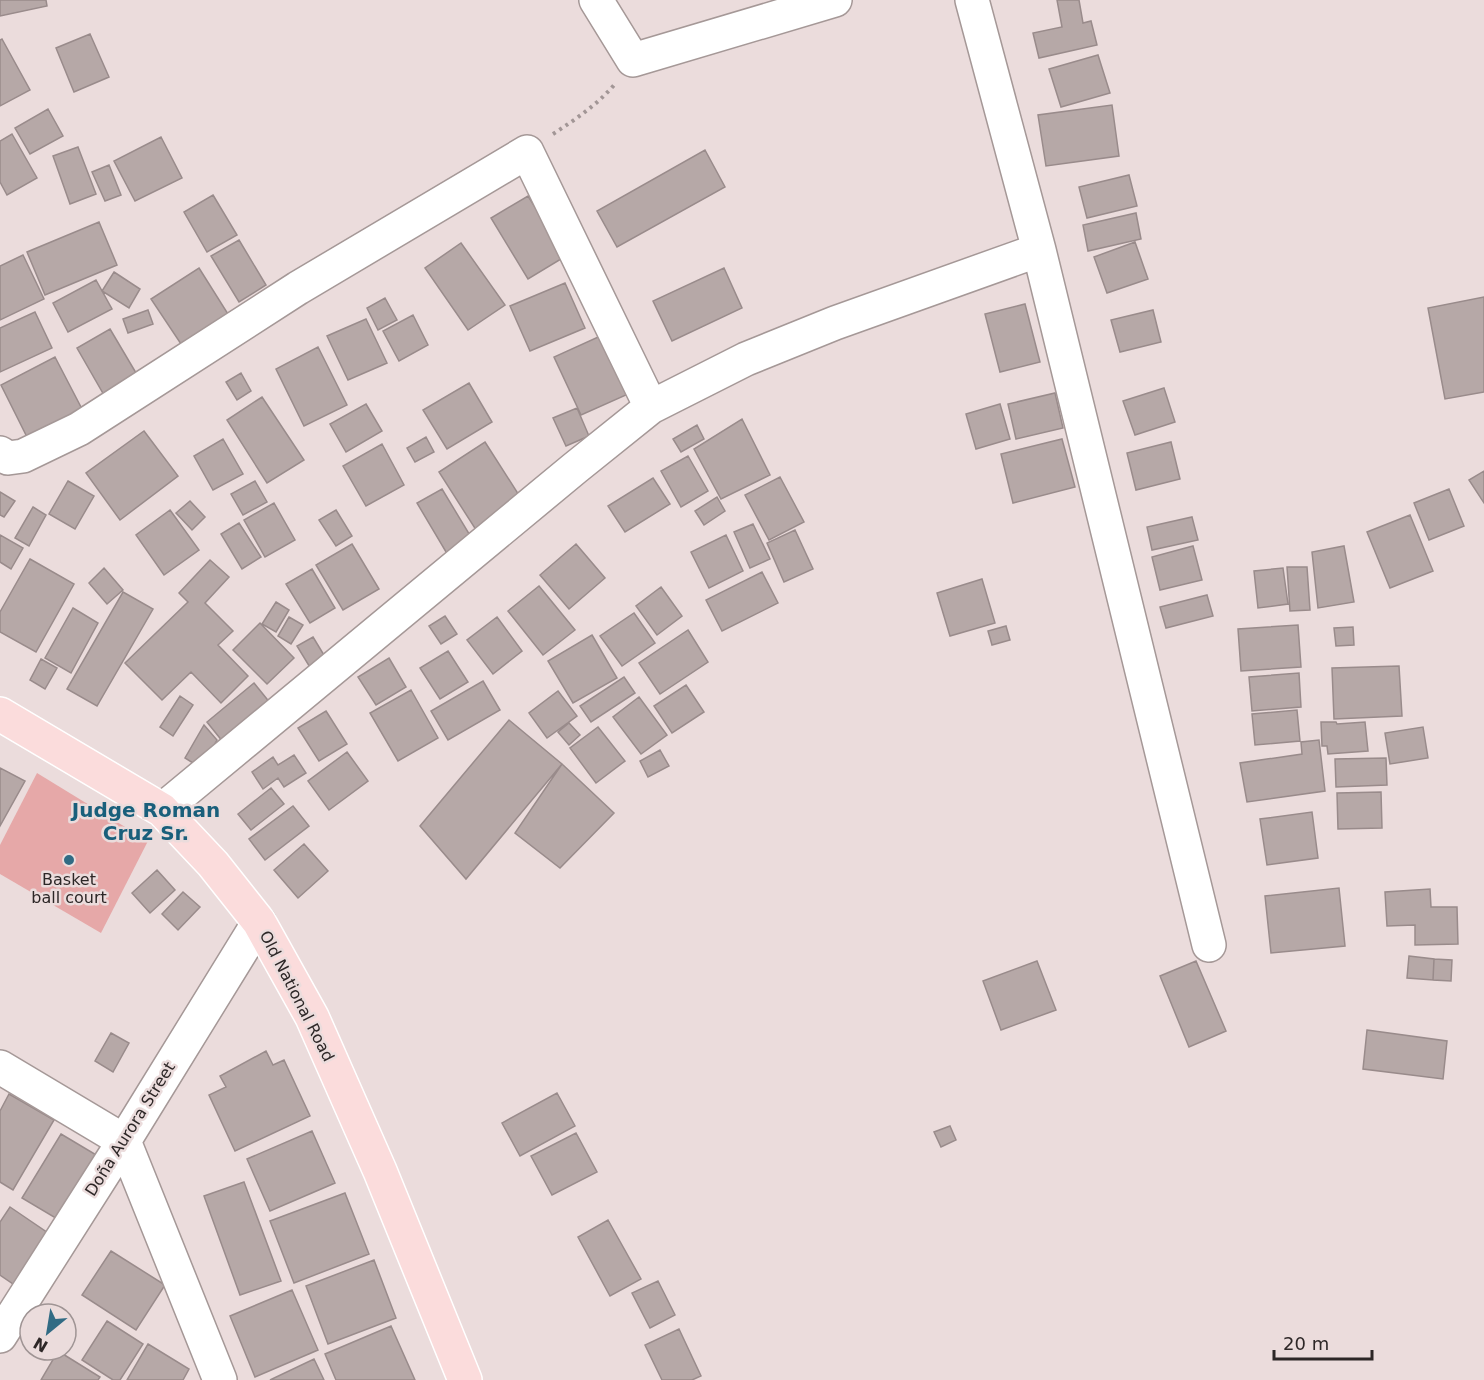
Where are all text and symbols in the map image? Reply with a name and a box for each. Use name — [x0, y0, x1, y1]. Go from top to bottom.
district label: Judge Roman Cruz Sr. — [70, 798, 220, 845]
marker: Basket ball court — [62, 853, 76, 867]
place label: Basket ball court — [31, 870, 107, 907]
street label: Old National Road — [256, 927, 338, 1065]
street label: Doña Aurora Street — [81, 1059, 179, 1199]
north arrow — [18, 1302, 78, 1362]
scale bar — [1274, 1323, 1372, 1361]
text: N — [30, 1333, 51, 1356]
text: 20 m — [1283, 1333, 1329, 1354]

